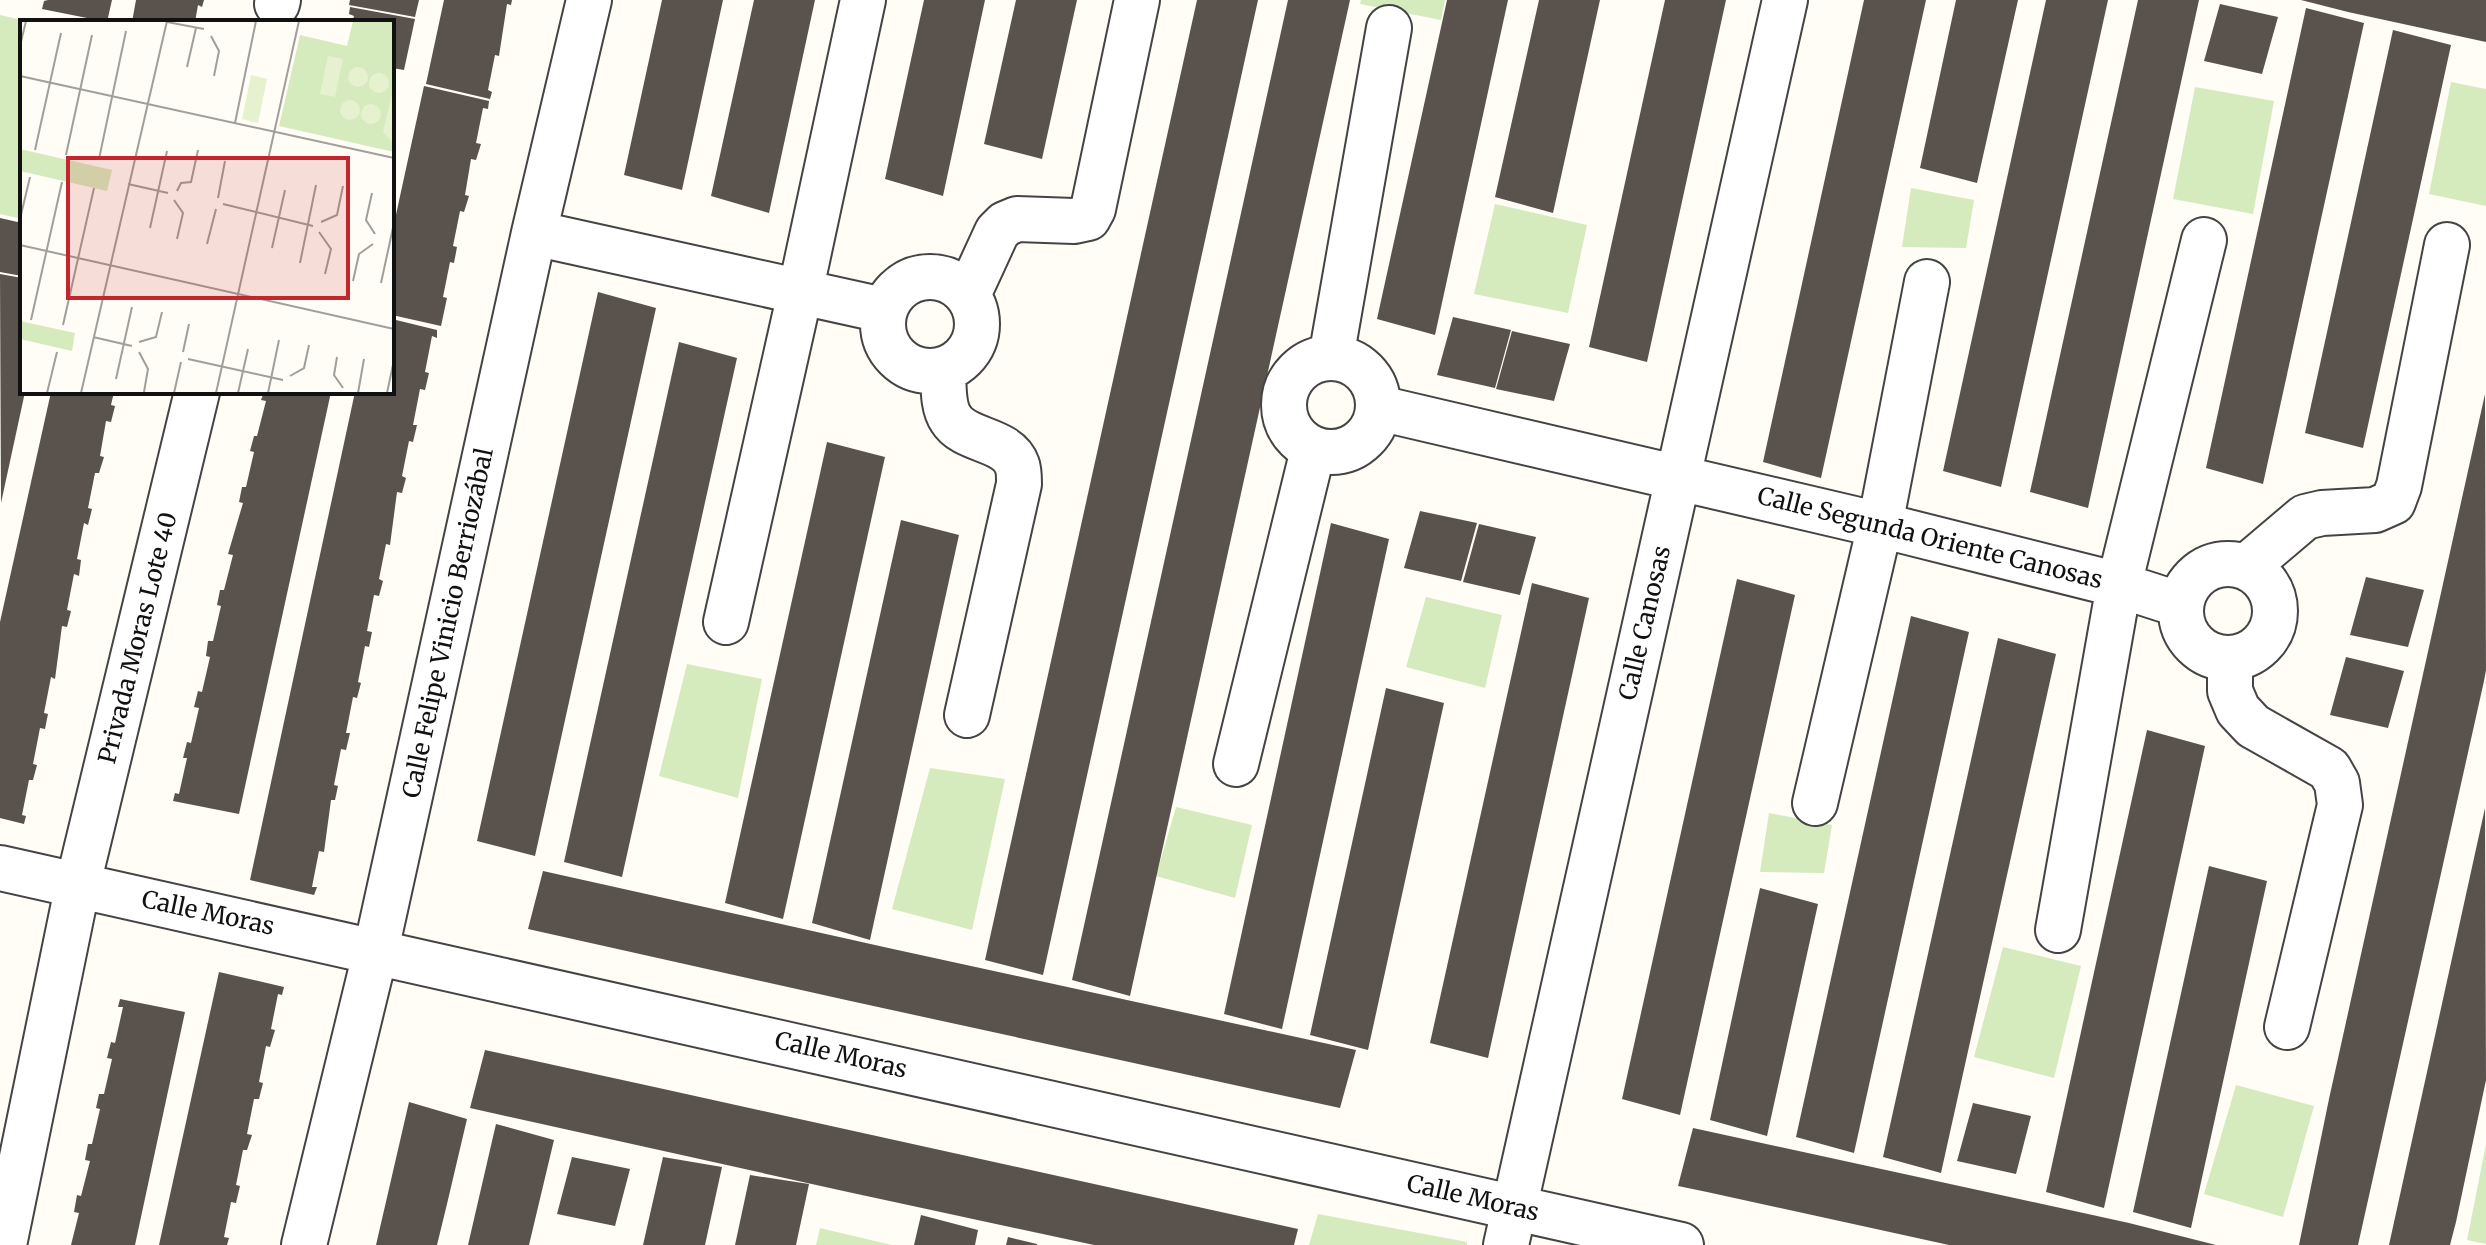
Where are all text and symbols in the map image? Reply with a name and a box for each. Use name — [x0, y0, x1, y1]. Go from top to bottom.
inset map — [20, 20, 394, 394]
street label: Calle Felipe Vinicio Berriozábal — [395, 445, 500, 801]
street label: Calle Segunda Oriente Canosas — [1754, 480, 2106, 595]
street label: Privada Moras Lote 40 — [91, 509, 184, 767]
street label: Calle Canosas — [1612, 543, 1677, 703]
street label: Calle Moras — [139, 883, 277, 942]
street label: Calle Moras — [772, 1024, 910, 1085]
street label: Calle Moras — [1404, 1167, 1542, 1228]

